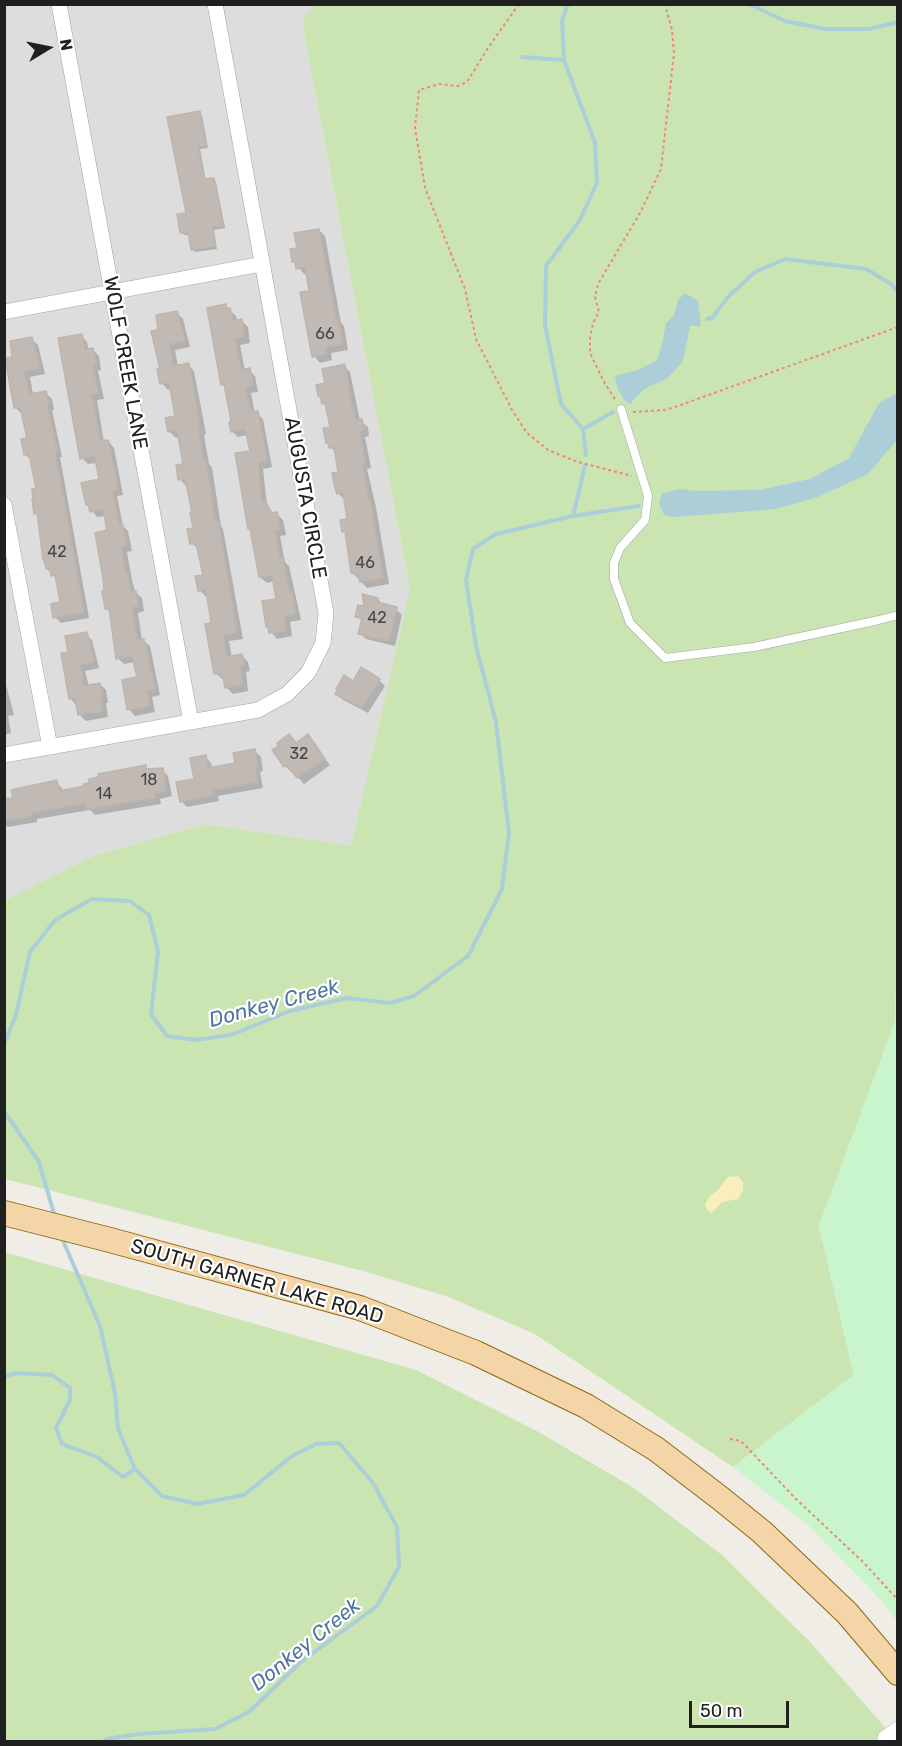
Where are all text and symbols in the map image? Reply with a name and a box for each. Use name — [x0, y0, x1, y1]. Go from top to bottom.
north arrow — [18, 18, 78, 78]
text: N — [56, 37, 77, 52]
street label: WOLF CREEK LANE — [98, 275, 152, 451]
house number: 66 — [315, 324, 335, 344]
street label: AUGUSTA CIRCLE — [279, 415, 331, 581]
house number: 42 — [47, 542, 67, 562]
house number: 46 — [355, 553, 375, 573]
house number: 42 — [367, 608, 387, 628]
house number: 32 — [289, 744, 309, 764]
house number: 18 — [140, 770, 158, 790]
house number: 14 — [96, 784, 112, 804]
water label: Donkey Creek — [206, 975, 342, 1033]
street label: SOUTH GARNER LAKE ROAD — [128, 1234, 386, 1330]
water label: Donkey Creek — [246, 1593, 366, 1697]
scale bar — [692, 1689, 792, 1727]
text: 50 m — [700, 1700, 743, 1722]

